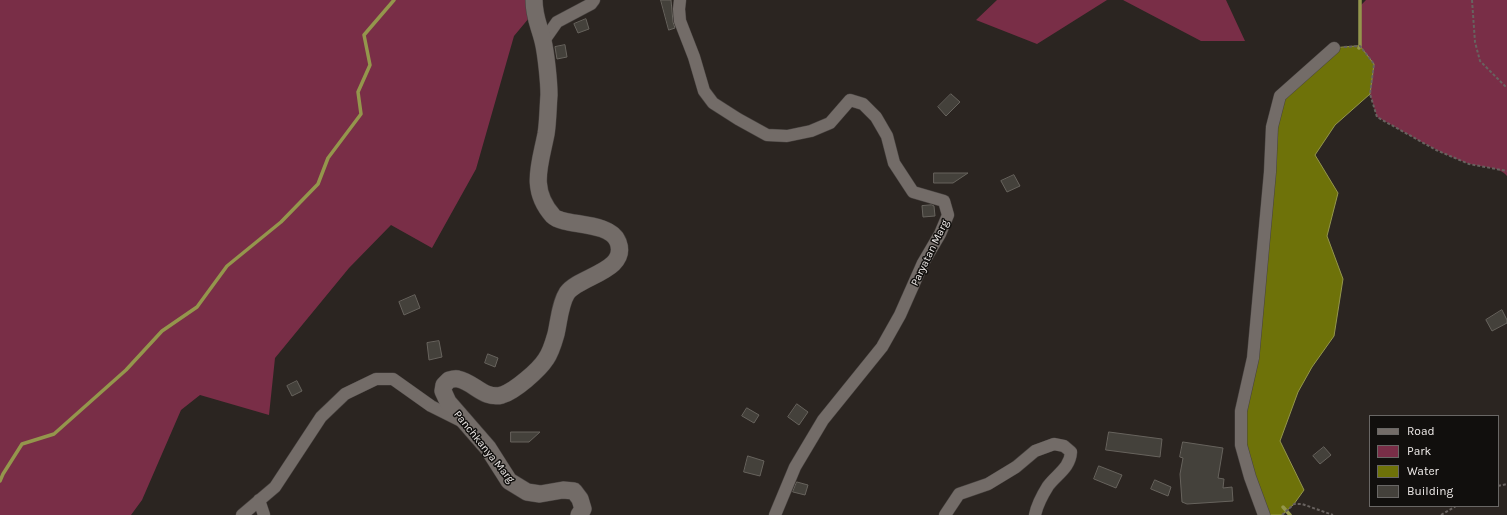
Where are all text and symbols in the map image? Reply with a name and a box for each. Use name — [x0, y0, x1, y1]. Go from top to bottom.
street label: Paryatan Marg — [908, 218, 952, 288]
street label: Panchkanya Marg — [451, 408, 517, 486]
legend — [1369, 415, 1499, 507]
text: Road — [1407, 424, 1435, 438]
text: Park — [1407, 444, 1431, 458]
text: Water — [1407, 464, 1439, 478]
text: Building — [1407, 484, 1453, 498]

